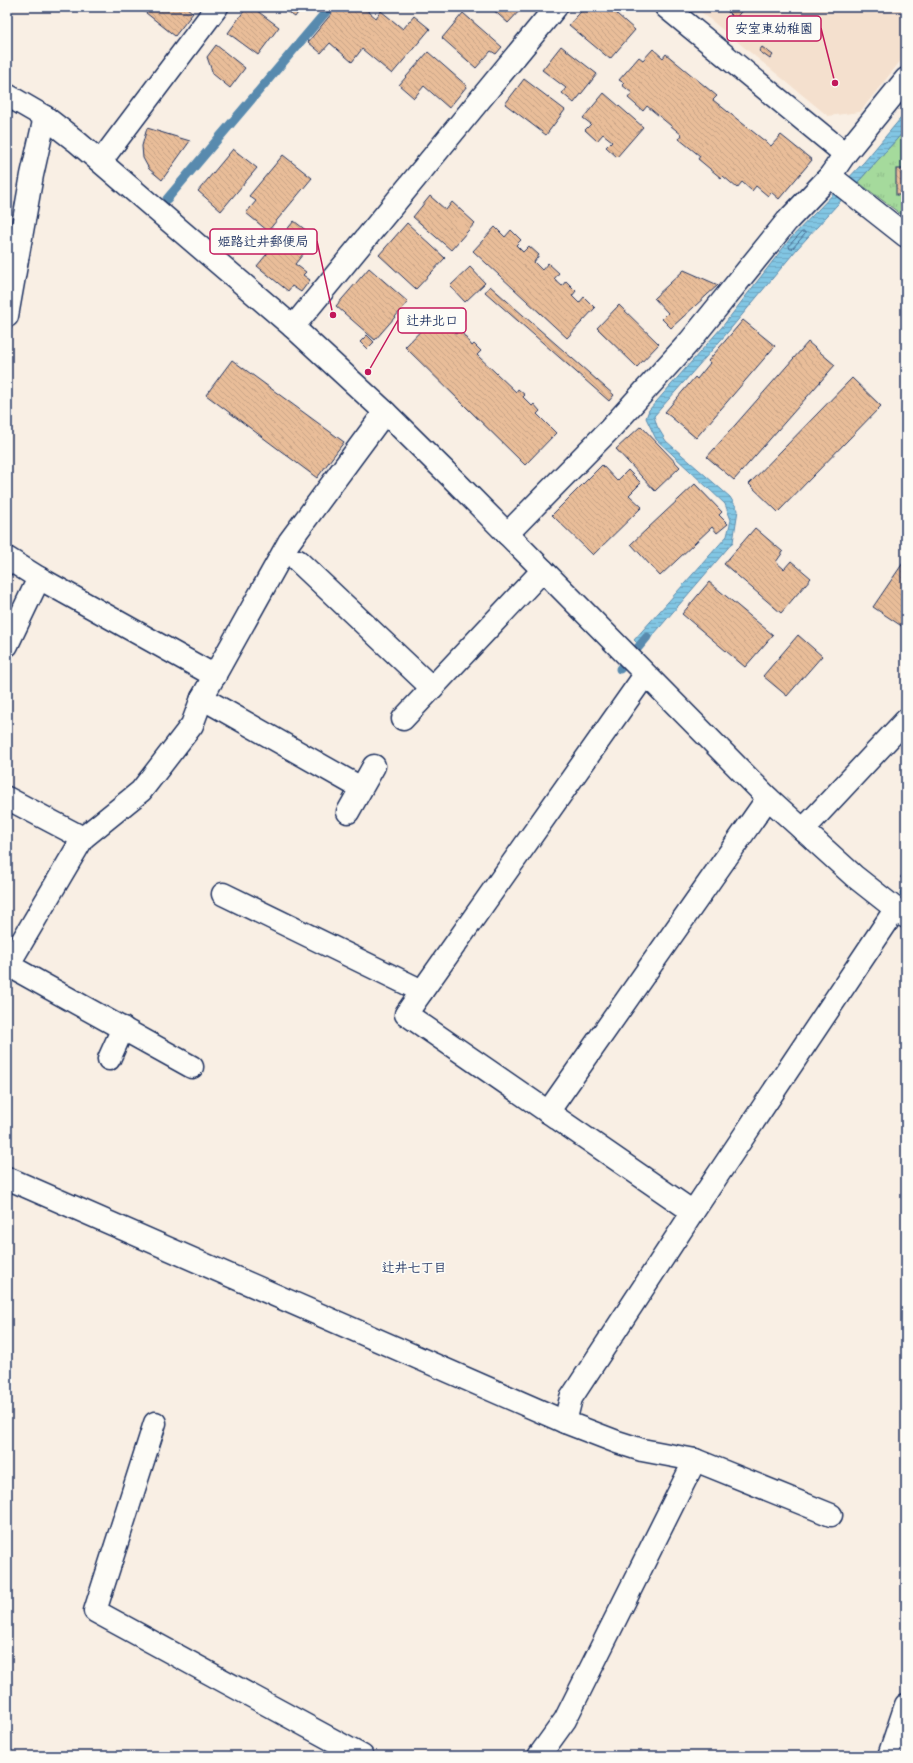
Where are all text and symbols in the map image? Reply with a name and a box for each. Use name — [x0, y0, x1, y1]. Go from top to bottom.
callout: 安室東幼稚園 — [727, 16, 821, 41]
text: 安室東幼稚園 — [735, 17, 813, 40]
callout: 姫路辻井郵便局 — [210, 229, 317, 254]
text: 姫路辻井郵便局 — [217, 230, 309, 253]
callout: 辻井北口 — [398, 308, 466, 333]
text: 辻井北口 — [406, 309, 458, 332]
district label: 辻井七丁目 — [381, 1256, 447, 1279]

